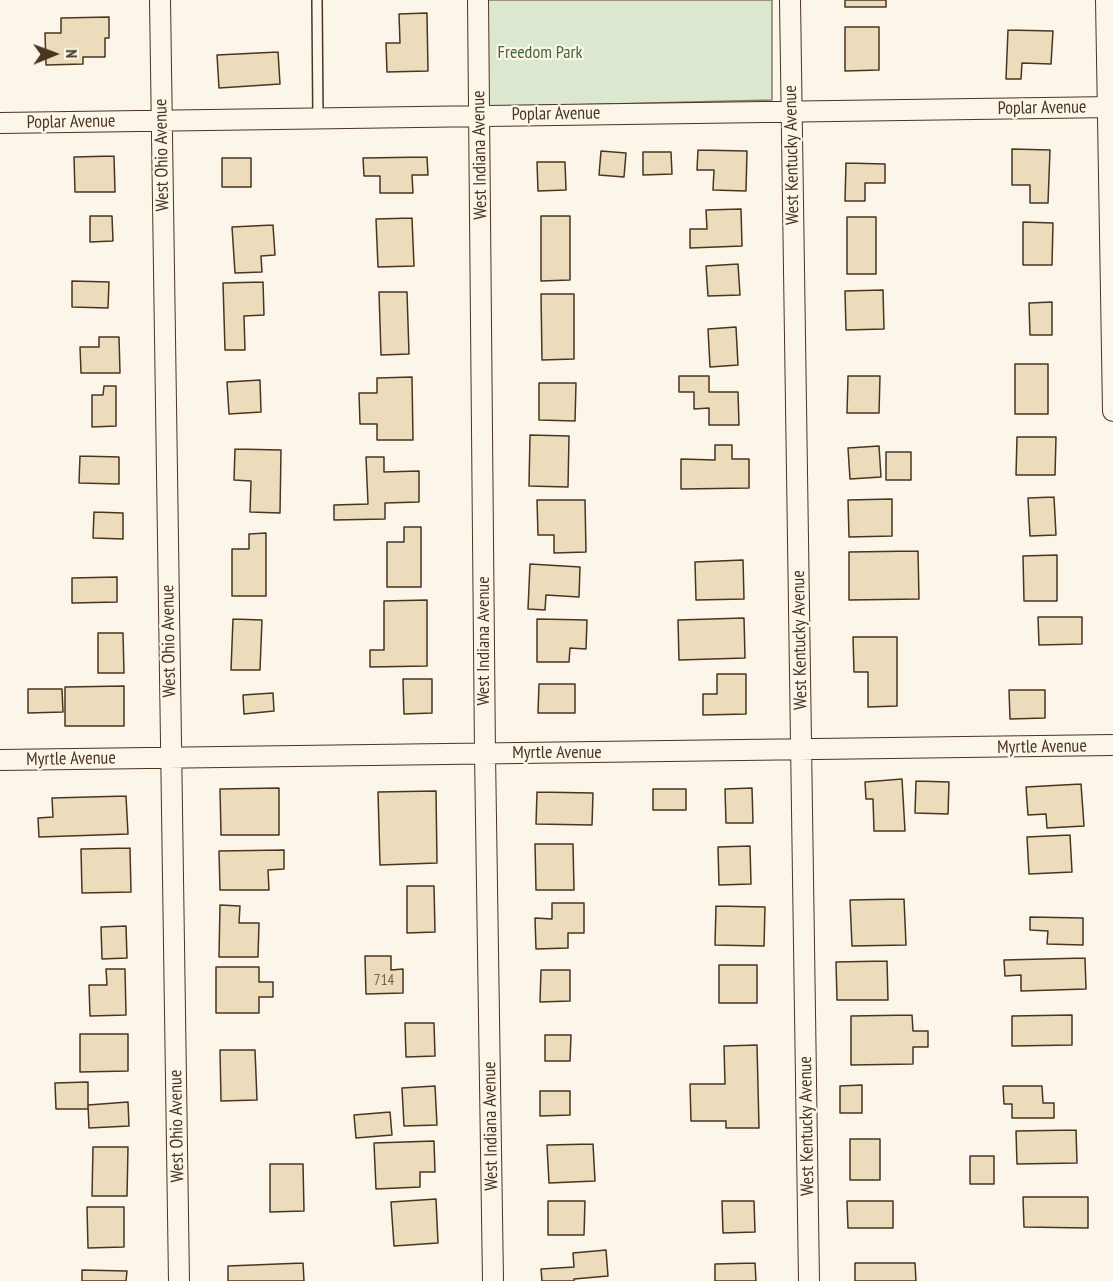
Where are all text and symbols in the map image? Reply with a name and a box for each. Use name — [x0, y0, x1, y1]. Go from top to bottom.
north arrow — [24, 24, 84, 84]
park label: Freedom Park — [498, 42, 582, 64]
text: N — [62, 49, 82, 58]
street label: West Kentucky Avenue — [780, 85, 804, 225]
street label: West Indiana Avenue — [468, 90, 492, 220]
street label: Poplar Avenue — [997, 96, 1087, 120]
street label: West Ohio Avenue — [150, 99, 174, 211]
street label: Poplar Avenue — [511, 102, 601, 126]
street label: Poplar Avenue — [26, 110, 116, 134]
street label: West Kentucky Avenue — [788, 570, 812, 710]
street label: West Indiana Avenue — [473, 576, 495, 706]
street label: West Ohio Avenue — [157, 585, 181, 697]
street label: Myrtle Avenue — [997, 735, 1087, 759]
street label: Myrtle Avenue — [512, 742, 602, 764]
street label: Myrtle Avenue — [26, 747, 116, 771]
house number: 714 — [374, 972, 394, 990]
street label: West Kentucky Avenue — [795, 1056, 819, 1196]
street label: West Indiana Avenue — [479, 1061, 503, 1191]
street label: West Ohio Avenue — [165, 1070, 189, 1182]

